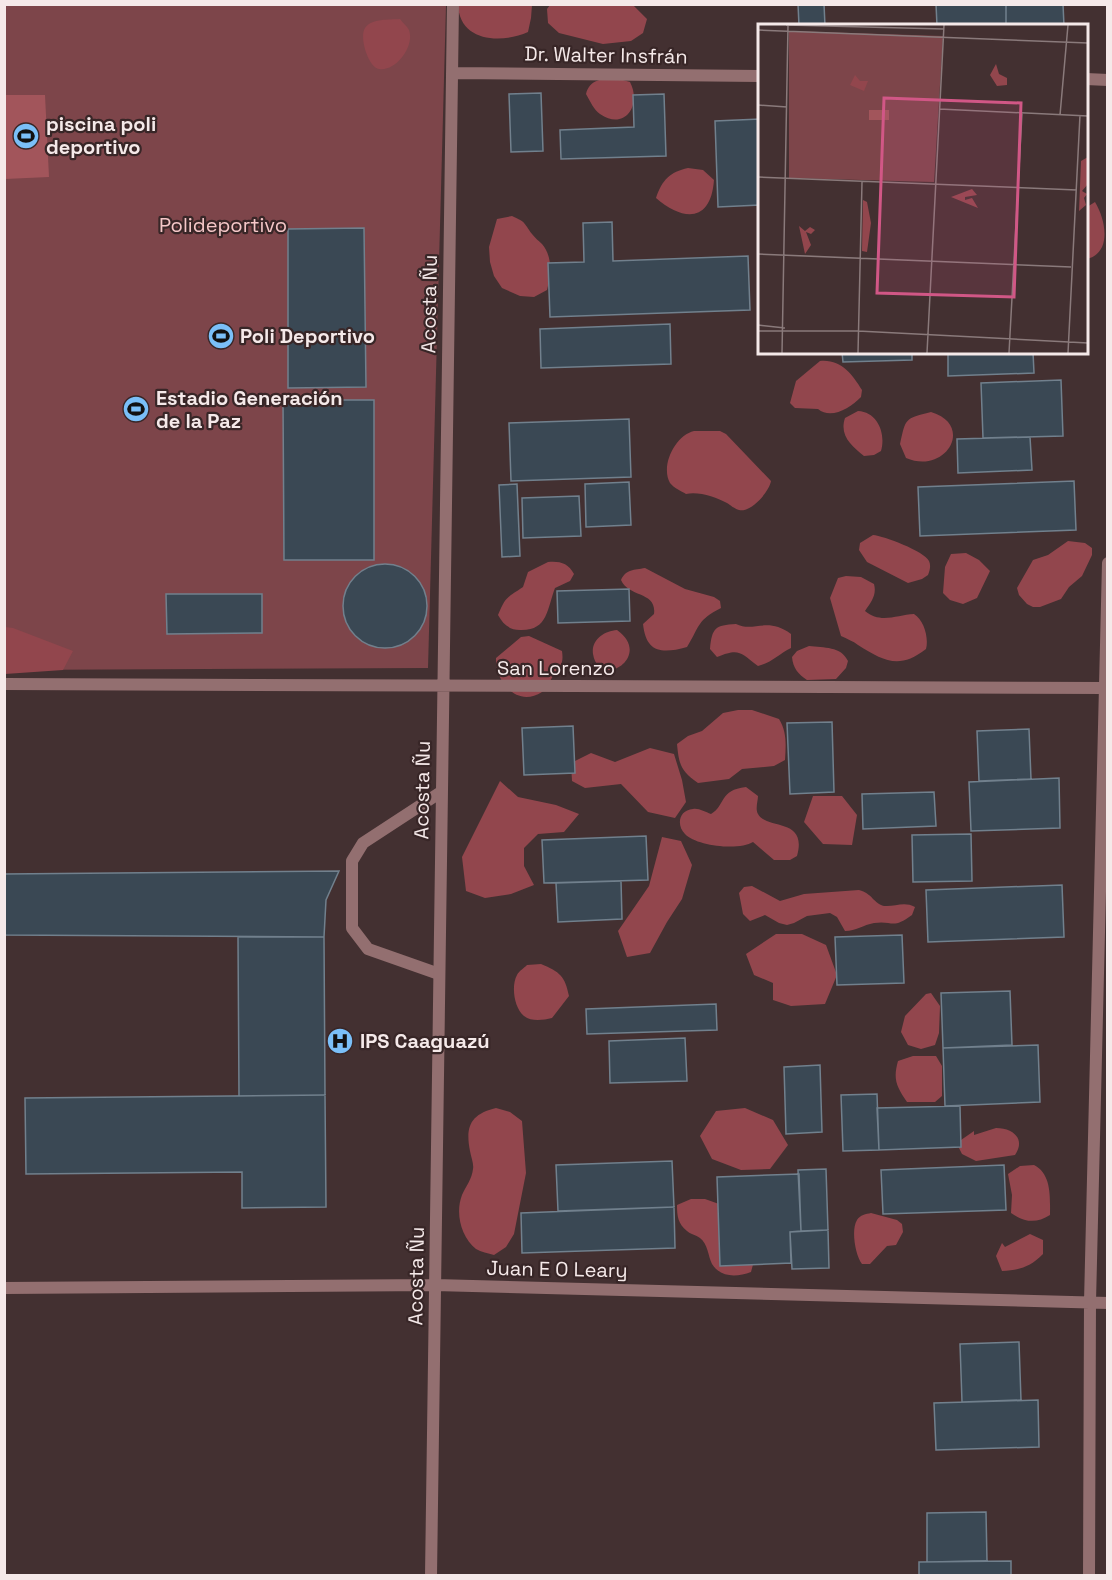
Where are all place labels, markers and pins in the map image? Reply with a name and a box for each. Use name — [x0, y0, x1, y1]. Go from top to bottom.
place label: piscina poli deportivo — [46, 111, 156, 160]
sports icon: piscina poli deportivo — [11, 121, 41, 151]
sports icon: Poli Deportivo — [206, 321, 236, 351]
place label: Poli Deportivo — [240, 323, 375, 349]
place label: Estadio Generación de la Paz — [156, 385, 343, 434]
sports icon: Estadio Generación de la Paz — [121, 394, 151, 424]
hospital icon: IPS Caaguazú — [325, 1026, 355, 1056]
place label: IPS Caaguazú — [360, 1028, 490, 1054]

